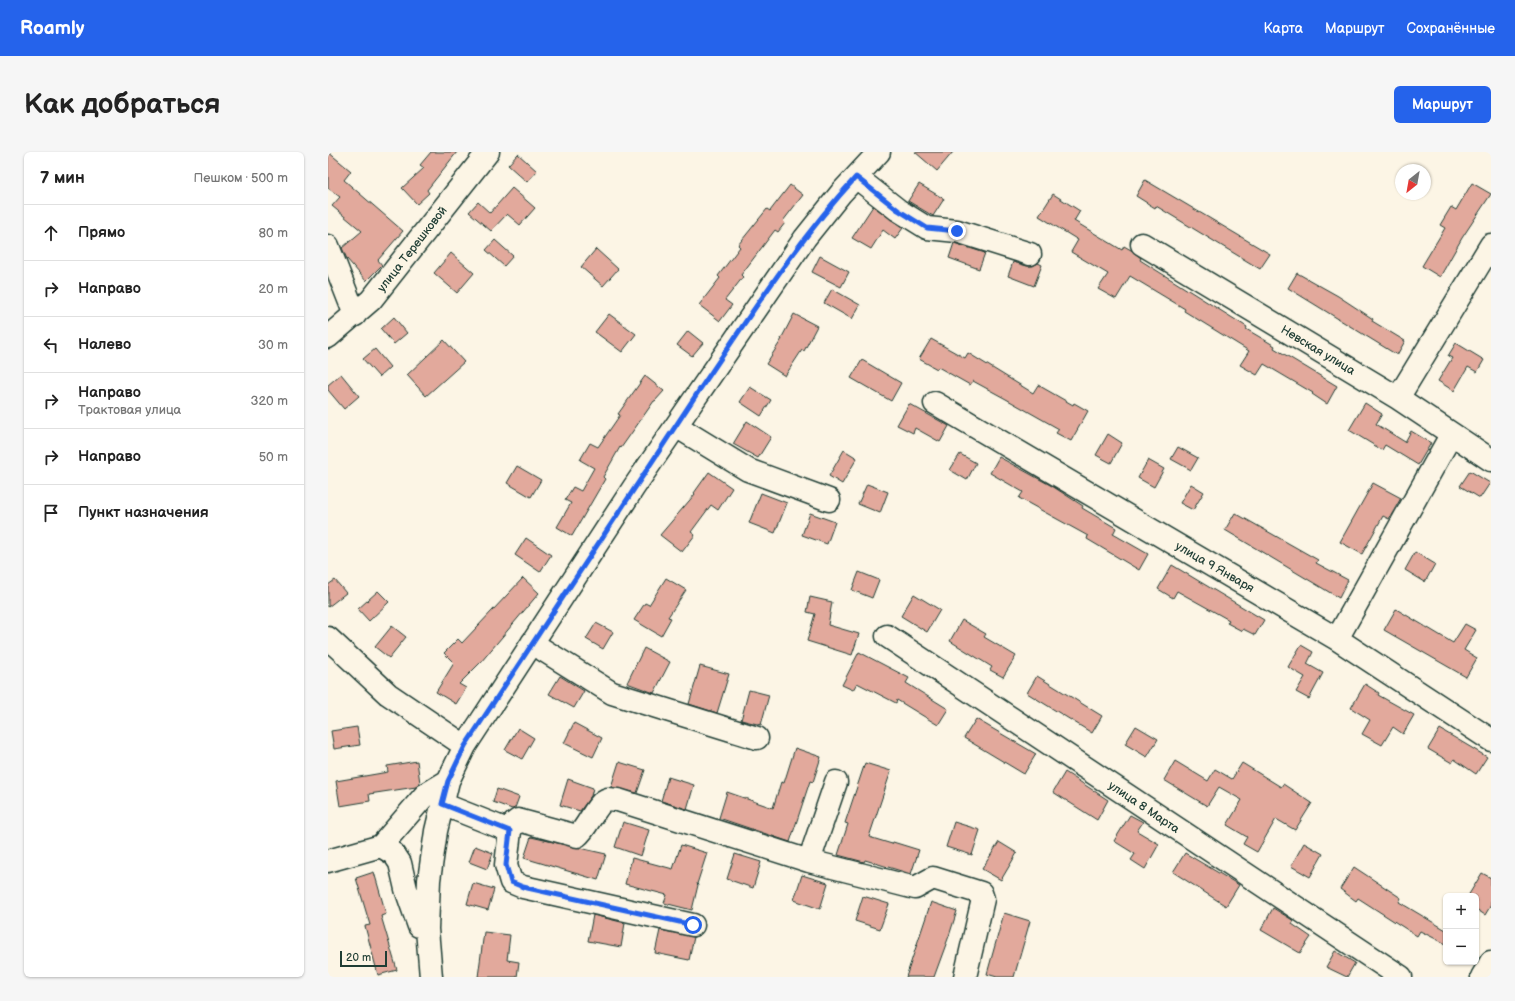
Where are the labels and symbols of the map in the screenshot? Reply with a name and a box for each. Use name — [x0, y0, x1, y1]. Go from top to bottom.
north arrow — [1395, 164, 1431, 200]
street label: улица Терешковой — [374, 203, 451, 295]
route end — [948, 222, 966, 240]
street label: Невская улица — [1278, 322, 1358, 379]
street label: улица 9 Января — [1173, 539, 1257, 596]
street label: улица 8 Марта — [1105, 778, 1182, 837]
route start — [684, 916, 702, 934]
scale bar — [340, 949, 387, 968]

